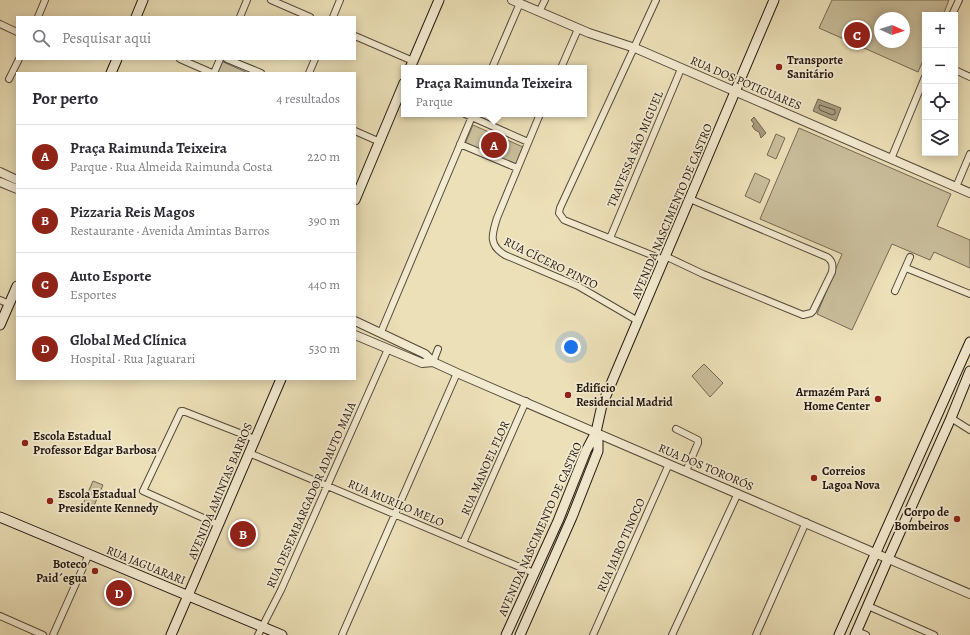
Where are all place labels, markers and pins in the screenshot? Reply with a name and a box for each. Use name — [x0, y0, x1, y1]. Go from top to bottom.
pin: C — [844, 20, 870, 50]
place label: Transporte Sanitário — [787, 52, 843, 82]
marker: Transporte Sanitário — [774, 62, 784, 72]
pin: A — [481, 130, 507, 160]
place label: Edifício Residencial Madrid — [576, 380, 673, 410]
place label: Armazém Pará Home Center — [795, 384, 870, 414]
marker: Edifício Residencial Madrid — [563, 390, 573, 400]
marker: Armazém Pará Home Center — [873, 394, 883, 404]
place label: Escola Estadual Professor Edgar Barbosa — [33, 428, 157, 458]
marker: Escola Estadual Professor Edgar Barbosa — [20, 438, 30, 448]
place label: Correios Lagoa Nova — [822, 463, 880, 493]
marker: Correios Lagoa Nova — [809, 473, 819, 483]
place label: Escola Estadual Presidente Kennedy — [58, 486, 158, 516]
marker: Escola Estadual Presidente Kennedy — [45, 496, 55, 506]
place label: Corpo de Bombeiros — [894, 504, 949, 534]
marker: Corpo de Bombeiros — [952, 514, 962, 524]
pin: B — [230, 519, 256, 549]
place label: Boteco Paid´egua — [36, 556, 87, 586]
marker: Boteco Paid´egua — [90, 566, 100, 576]
pin: D — [106, 578, 132, 608]

